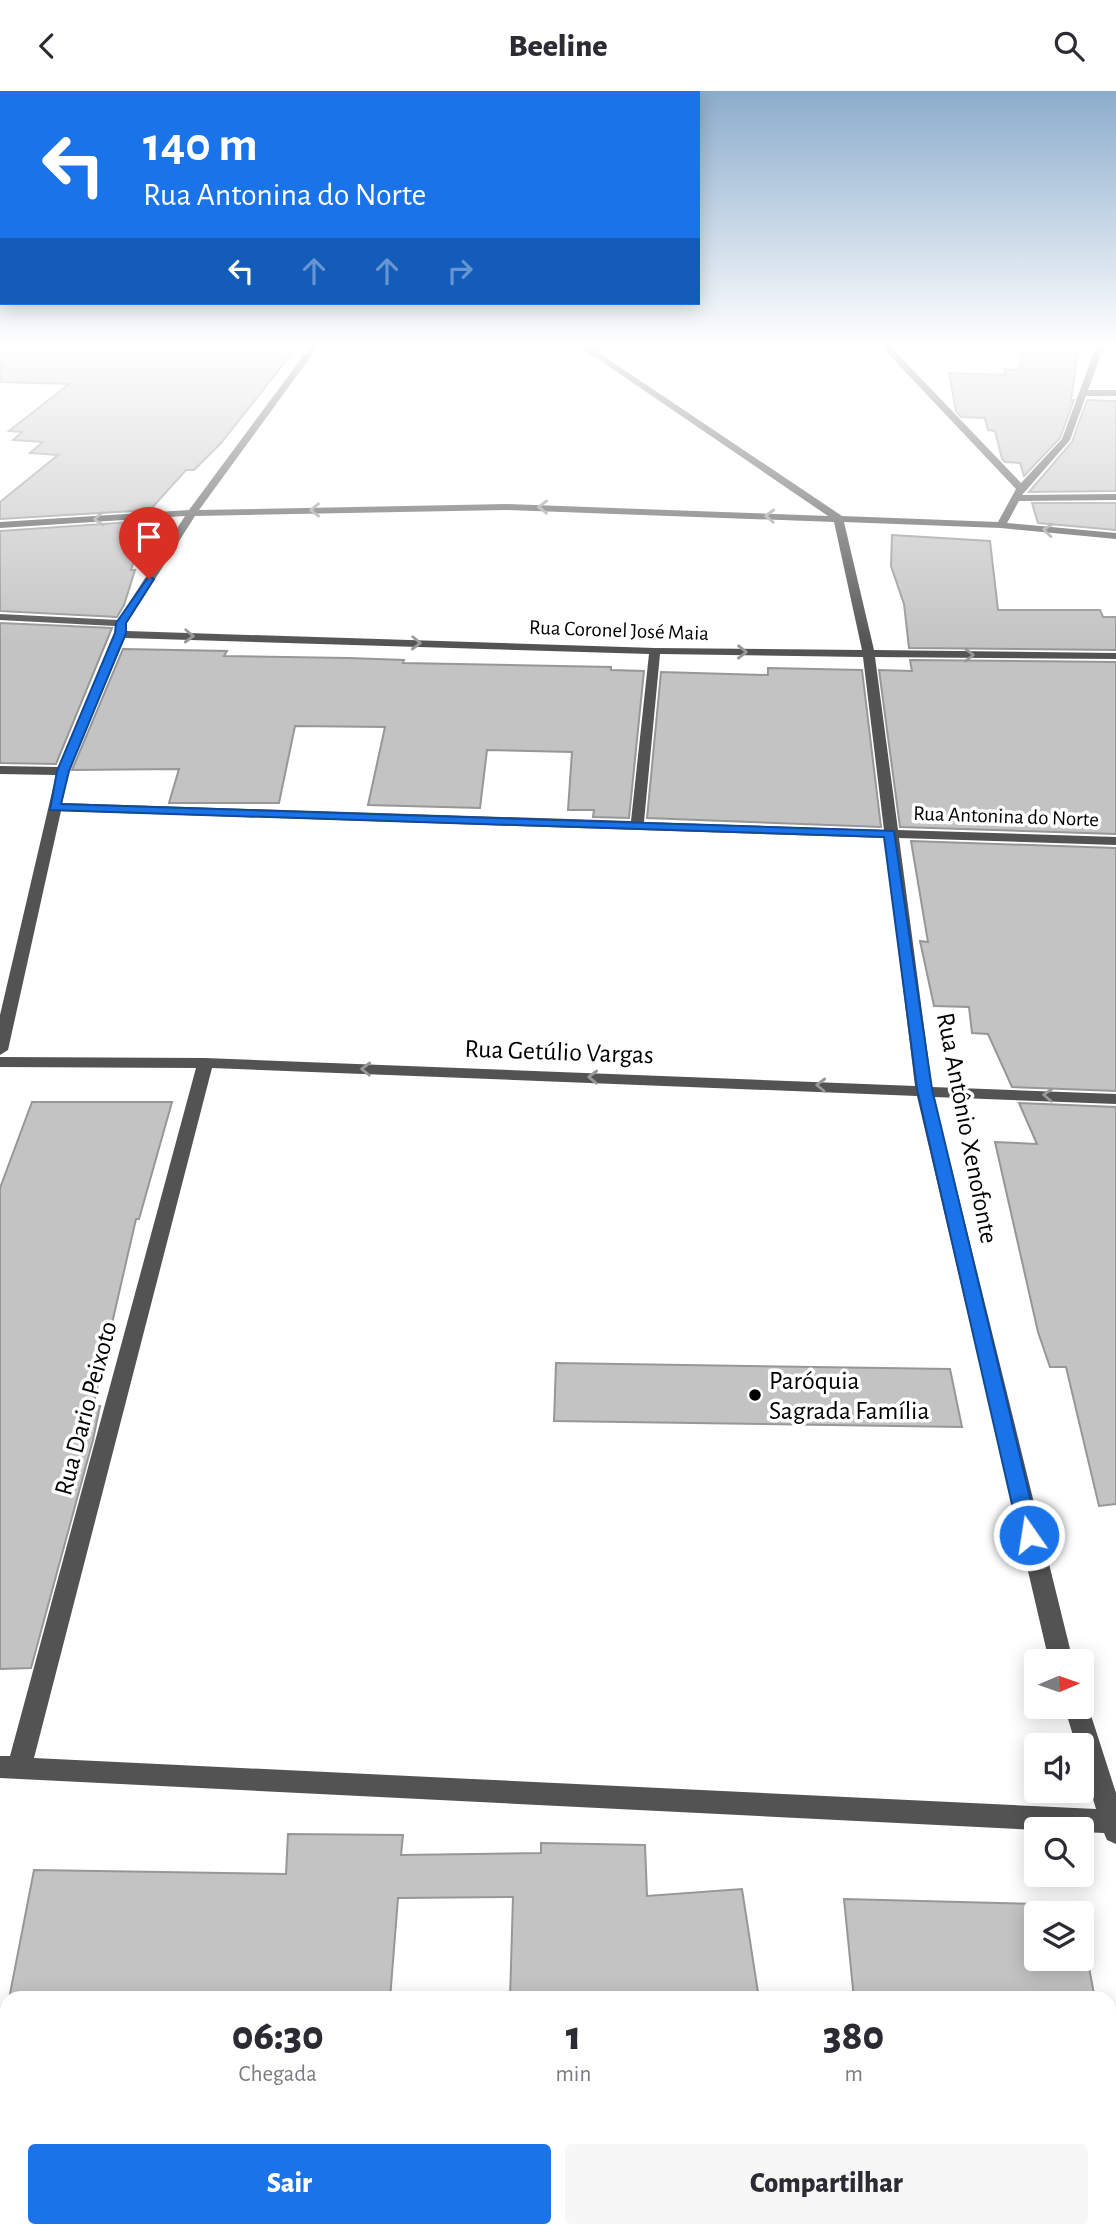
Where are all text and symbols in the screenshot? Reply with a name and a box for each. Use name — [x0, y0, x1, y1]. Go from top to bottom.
icon: back — [28, 27, 66, 65]
icon: search — [1050, 27, 1088, 65]
text: Beeline — [508, 30, 608, 62]
icon: left — [28, 119, 119, 210]
text: 140 m — [143, 121, 258, 170]
text: Rua Antonina do Norte — [143, 179, 426, 211]
icon: left — [222, 252, 260, 290]
icon: ahead — [295, 252, 333, 290]
icon: ahead — [368, 252, 406, 290]
icon: right — [441, 252, 479, 290]
one-way arrow — [537, 500, 548, 515]
one-way arrow — [310, 502, 320, 518]
pin — [119, 507, 179, 579]
one-way arrow — [765, 508, 776, 523]
one-way arrow — [93, 511, 104, 526]
icon: arrive — [130, 518, 168, 556]
one-way arrow — [1042, 522, 1054, 537]
street label: Rua Coronel José Maia — [529, 617, 710, 644]
one-way arrow — [184, 628, 195, 643]
one-way arrow — [411, 635, 422, 651]
one-way arrow — [737, 644, 747, 660]
one-way arrow — [964, 647, 975, 663]
street label: Rua Antonina do Norte — [913, 803, 1099, 830]
street label: Rua Antônio Xenofonte — [932, 1011, 1002, 1246]
street label: Rua Getúlio Vargas — [464, 1036, 654, 1068]
one-way arrow — [360, 1061, 371, 1076]
one-way arrow — [587, 1070, 598, 1085]
one-way arrow — [815, 1078, 826, 1093]
one-way arrow — [1042, 1088, 1053, 1103]
street label: Rua Dario Peixoto — [50, 1319, 122, 1498]
place label: Paróquia Sagrada Família — [769, 1368, 929, 1424]
marker: Paróquia Sagrada Família — [747, 1387, 763, 1403]
position arrow — [992, 1498, 1066, 1572]
north arrow — [1024, 1649, 1094, 1719]
map controls — [1024, 1649, 1094, 1971]
button: sound — [1024, 1733, 1094, 1803]
button: search — [1024, 1817, 1094, 1887]
button: layers — [1024, 1901, 1094, 1971]
text: 06:30 — [232, 2015, 324, 2057]
text: 1 — [566, 2015, 581, 2057]
text: 380 — [823, 2015, 884, 2057]
text: Chegada — [239, 2063, 317, 2086]
text: min — [555, 2063, 591, 2086]
text: m — [844, 2063, 863, 2086]
button: Sair — [28, 2144, 551, 2224]
button: Compartilhar — [565, 2144, 1088, 2224]

